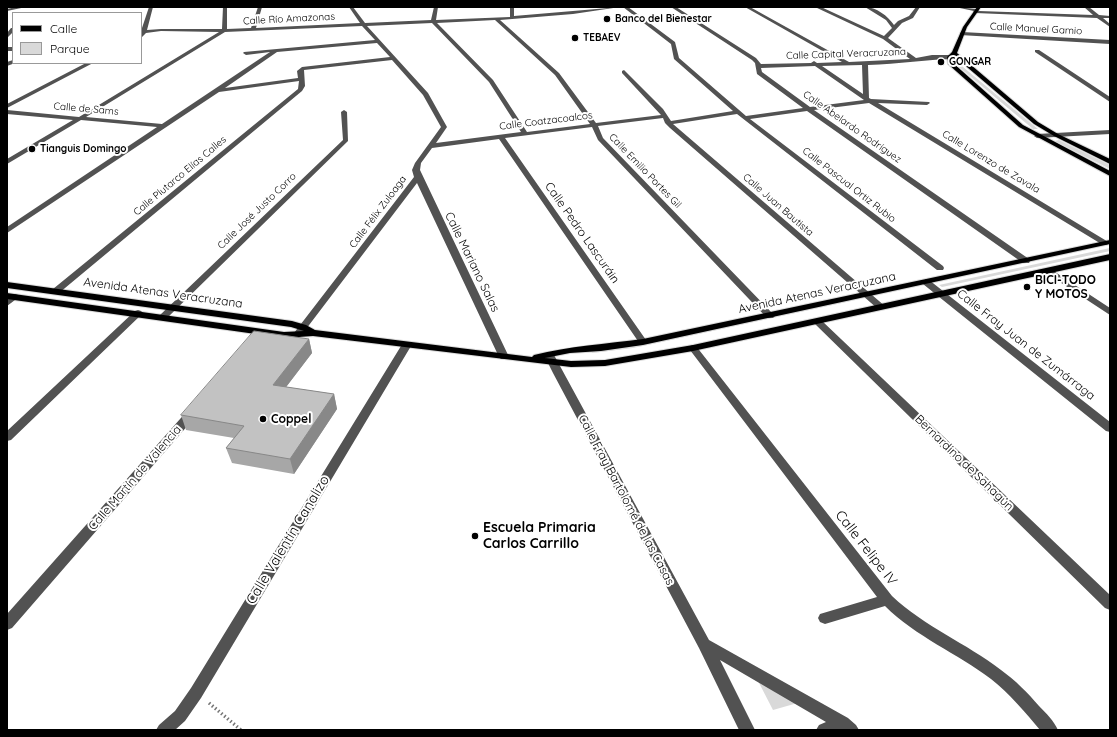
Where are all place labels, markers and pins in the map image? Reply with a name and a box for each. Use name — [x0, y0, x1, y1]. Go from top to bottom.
place label: Banco del Bienestar — [615, 13, 712, 25]
marker: Banco del Bienestar — [602, 14, 612, 24]
place label: TEBAEV — [583, 32, 620, 44]
marker: TEBAEV — [570, 33, 580, 43]
place label: GONGAR — [949, 56, 991, 68]
marker: GONGAR — [936, 57, 946, 67]
place label: Tianguis Domingo — [40, 143, 126, 155]
marker: Tianguis Domingo — [27, 144, 37, 154]
place label: BICI-TODO Y MOTOS — [1035, 273, 1096, 301]
marker: BICI-TODO Y MOTOS — [1022, 282, 1032, 292]
place label: Coppel — [271, 412, 311, 426]
marker: Coppel — [258, 414, 268, 424]
place label: Escuela Primaria Carlos Carrillo — [483, 520, 596, 552]
marker: Escuela Primaria Carlos Carrillo — [470, 531, 480, 541]

